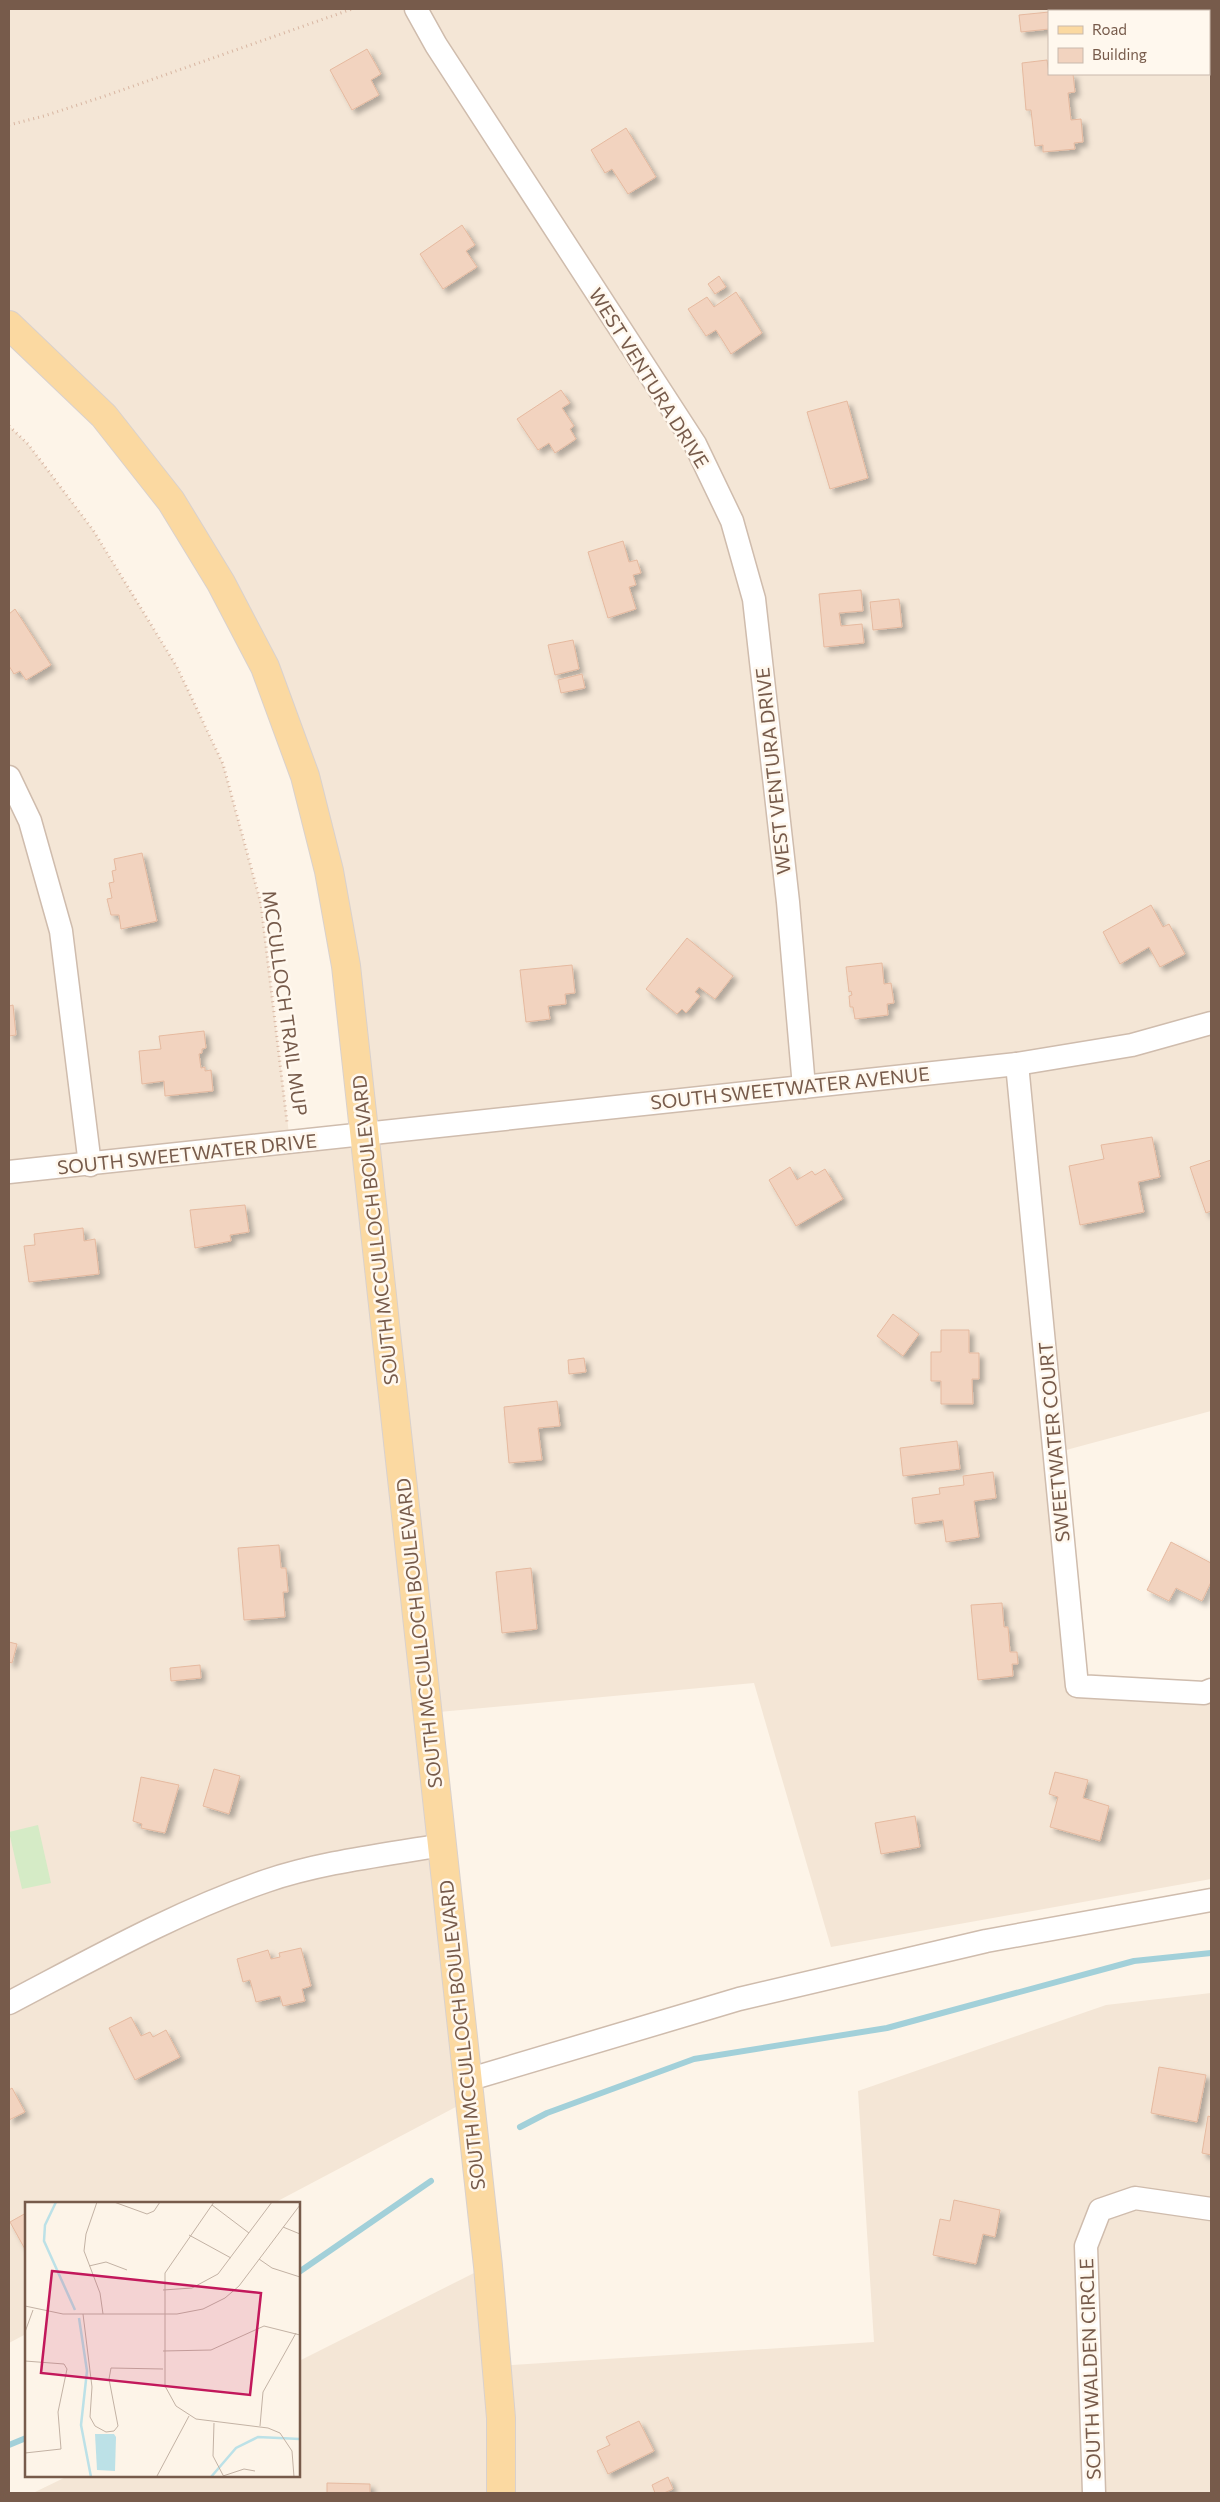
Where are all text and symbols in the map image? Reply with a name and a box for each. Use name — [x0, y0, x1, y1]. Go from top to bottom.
legend — [1048, 10, 1210, 75]
text: Road — [1092, 20, 1127, 38]
text: Building — [1092, 45, 1147, 63]
street label: WEST VENTURA DRIVE — [585, 283, 714, 472]
street label: WEST VENTURA DRIVE — [750, 666, 795, 876]
street label: MCCULLOCH TRAIL MUP — [258, 889, 313, 1117]
street label: SOUTH SWEETWATER AVENUE — [649, 1061, 931, 1114]
street label: SOUTH MCCULLOCH BOULEVARD — [347, 1074, 402, 1386]
street label: SOUTH SWEETWATER DRIVE — [56, 1128, 318, 1179]
street label: SWEETWATER COURT — [1033, 1341, 1074, 1543]
street label: SOUTH MCCULLOCH BOULEVARD — [391, 1477, 446, 1789]
street label: SOUTH MCCULLOCH BOULEVARD — [434, 1879, 489, 2191]
inset map — [25, 2202, 300, 2477]
street label: SOUTH WALDEN CIRCLE — [1074, 2258, 1105, 2480]

